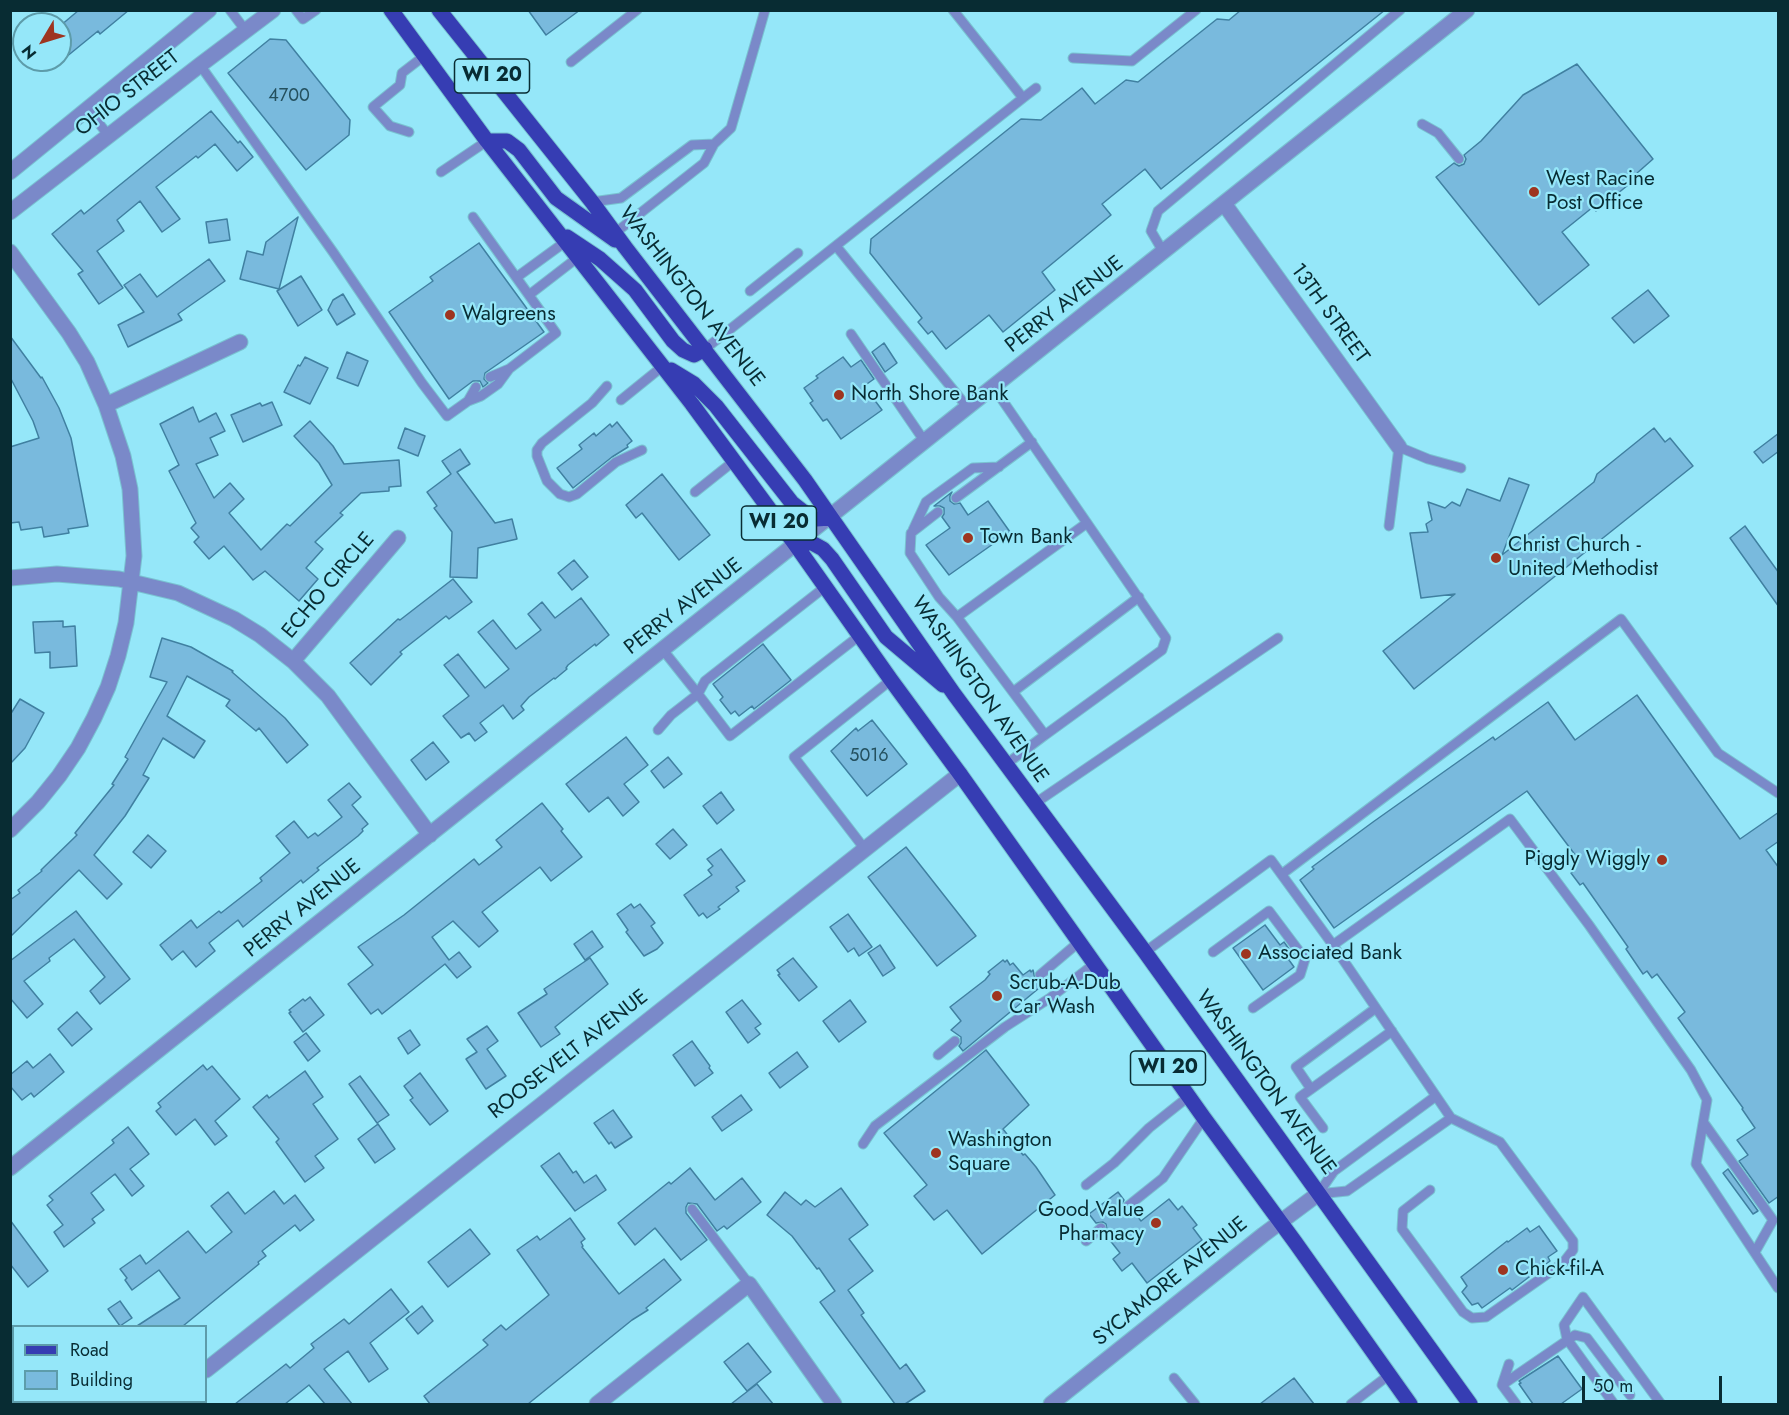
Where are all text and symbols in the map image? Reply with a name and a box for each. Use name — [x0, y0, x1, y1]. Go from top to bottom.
north arrow — [12, 12, 72, 72]
text: N — [16, 40, 42, 64]
street label: OHIO STREET — [71, 45, 185, 143]
road number: WI 20 — [454, 59, 530, 93]
house number: 4700 — [268, 86, 310, 108]
place label: West Racine Post Office — [1546, 167, 1655, 217]
marker: West Racine Post Office — [1527, 185, 1541, 199]
street label: WASHINGTON AVENUE — [613, 202, 769, 392]
street label: PERRY AVENUE — [1001, 251, 1129, 359]
street label: 13TH STREET — [1284, 259, 1374, 369]
place label: Walgreens — [462, 302, 556, 328]
marker: Walgreens — [443, 308, 457, 322]
place label: North Shore Bank — [851, 382, 1008, 408]
marker: North Shore Bank — [832, 388, 846, 402]
road number: WI 20 — [742, 506, 816, 540]
place label: Town Bank — [980, 525, 1073, 551]
street label: ECHO CIRCLE — [277, 528, 381, 644]
marker: Town Bank — [961, 531, 975, 545]
place label: Christ Church - United Methodist — [1508, 533, 1658, 583]
marker: Christ Church - United Methodist — [1489, 551, 1503, 565]
street label: PERRY AVENUE — [620, 553, 748, 661]
street label: WASHINGTON AVENUE — [905, 592, 1053, 788]
house number: 5016 — [849, 746, 889, 768]
place label: Piggly Wiggly — [1524, 847, 1650, 873]
marker: Piggly Wiggly — [1655, 853, 1669, 867]
street label: PERRY AVENUE — [240, 854, 366, 964]
place label: Associated Bank — [1258, 941, 1402, 967]
marker: Associated Bank — [1239, 947, 1253, 961]
place label: Scrub-A-Dub Car Wash — [1009, 971, 1121, 1021]
street label: ROOSEVELT AVENUE — [484, 985, 654, 1125]
street label: WASHINGTON AVENUE — [1190, 986, 1340, 1180]
marker: Scrub-A-Dub Car Wash — [990, 989, 1004, 1003]
road number: WI 20 — [1130, 1051, 1206, 1085]
place label: Washington Square — [948, 1128, 1052, 1178]
marker: Washington Square — [929, 1146, 943, 1160]
place label: Good Value Pharmacy — [1038, 1198, 1144, 1248]
street label: SYCAMORE AVENUE — [1089, 1212, 1253, 1352]
marker: Good Value Pharmacy — [1149, 1216, 1163, 1230]
place label: Chick-fil-A — [1515, 1257, 1604, 1283]
marker: Chick-fil-A — [1496, 1263, 1510, 1277]
legend — [12, 1325, 207, 1403]
text: Road — [70, 1337, 109, 1363]
scale bar — [1585, 1364, 1724, 1402]
text: Building — [70, 1367, 133, 1393]
text: 50 m — [1593, 1373, 1633, 1399]

